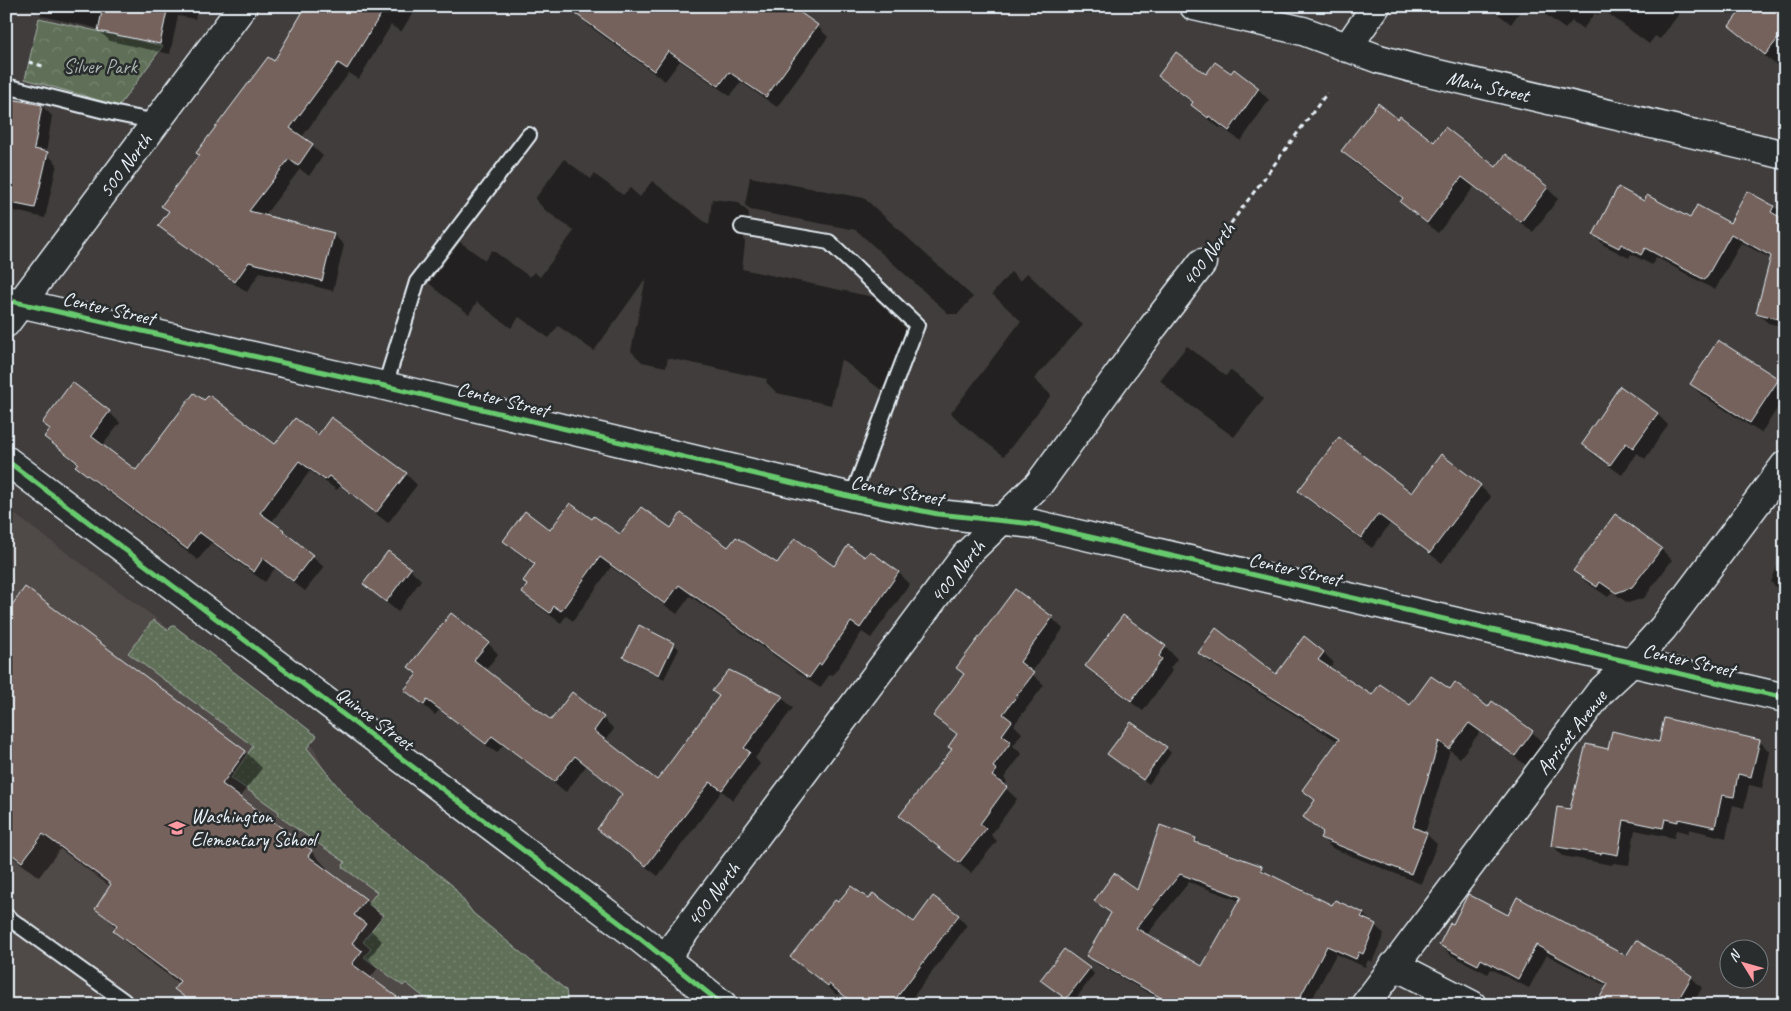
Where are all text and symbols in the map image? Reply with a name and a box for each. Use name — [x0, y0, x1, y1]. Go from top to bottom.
park label: Silver Park — [63, 54, 138, 79]
street label: Main Street — [1444, 65, 1534, 109]
street label: 500 North — [93, 128, 158, 202]
street label: 400 North — [1176, 217, 1241, 291]
street label: Center Street — [60, 286, 161, 332]
street label: Center Street — [454, 376, 555, 424]
street label: Center Street — [849, 469, 949, 512]
street label: 400 North — [924, 534, 991, 608]
street label: Center Street — [1246, 547, 1347, 593]
street label: Center Street — [1640, 638, 1741, 684]
street label: Quince Street — [331, 681, 421, 757]
street label: Apricot Avenue — [1531, 684, 1613, 780]
place label: Washington Elementary School — [191, 804, 319, 852]
school or university icon: Washington Elementary School — [167, 818, 187, 838]
street label: 400 North — [681, 857, 746, 931]
north arrow — [1718, 938, 1768, 988]
text: N — [1725, 946, 1745, 965]

